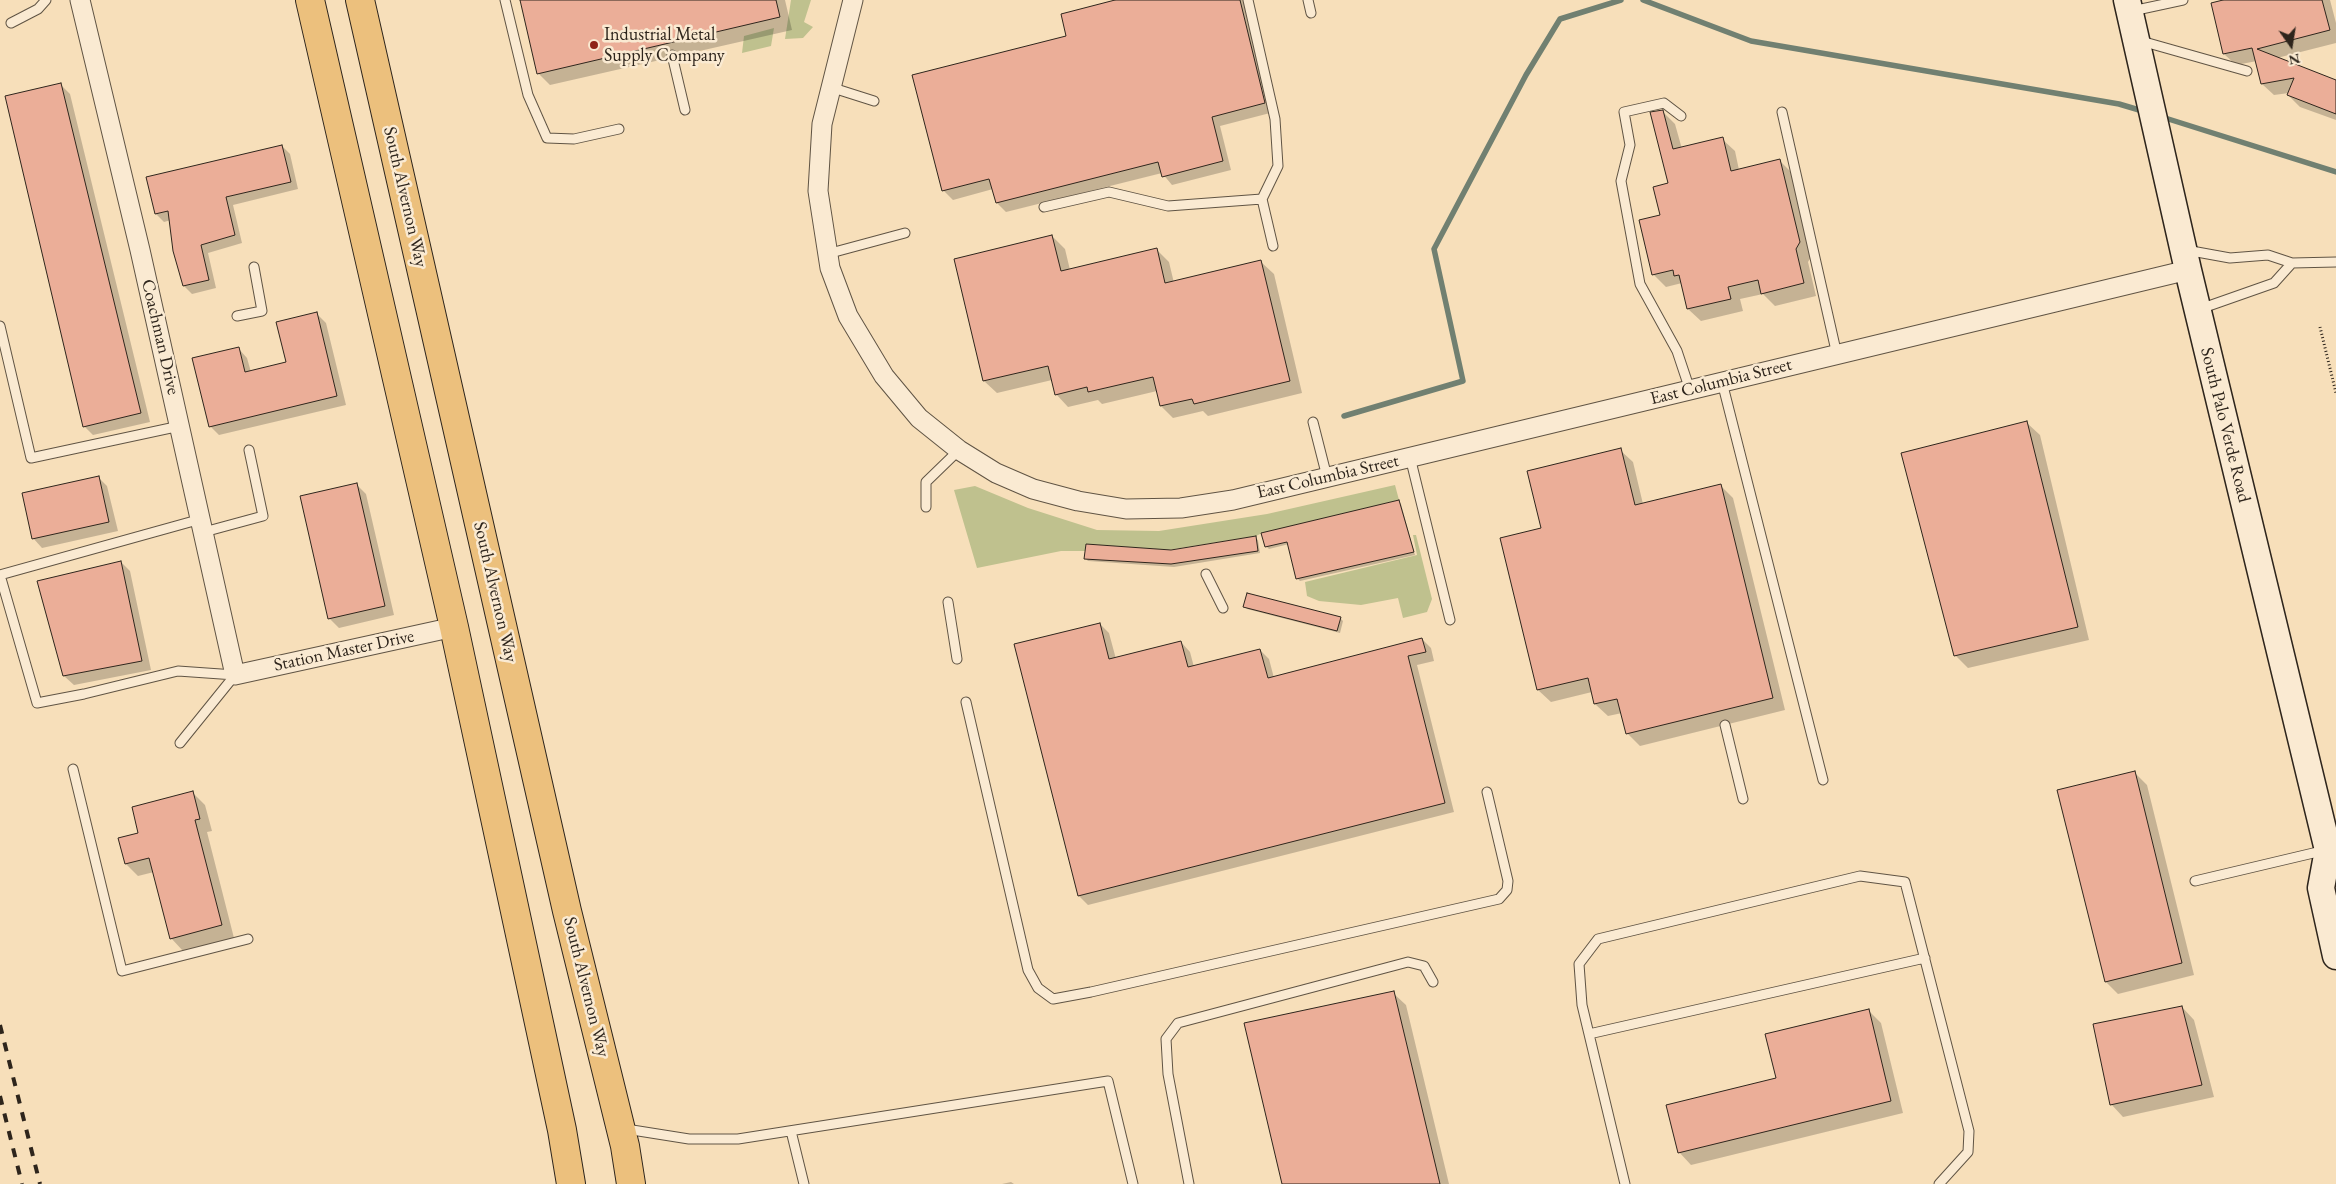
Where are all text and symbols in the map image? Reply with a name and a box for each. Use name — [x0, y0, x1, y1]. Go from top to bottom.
north arrow — [2266, 20, 2316, 70]
place label: Industrial Metal Supply Company — [604, 24, 725, 66]
marker: Industrial Metal Supply Company — [588, 39, 600, 51]
text: N — [2287, 50, 2302, 70]
street label: South Alvernon Way — [378, 125, 432, 269]
street label: Coachman Drive — [136, 277, 184, 397]
street label: South Palo Verde Road — [2195, 345, 2255, 505]
street label: East Columbia Street — [1648, 354, 1794, 410]
street label: East Columbia Street — [1255, 450, 1401, 504]
street label: South Alvernon Way — [468, 520, 522, 664]
street label: Station Master Drive — [272, 626, 416, 676]
street label: South Alvernon Way — [558, 915, 614, 1059]

